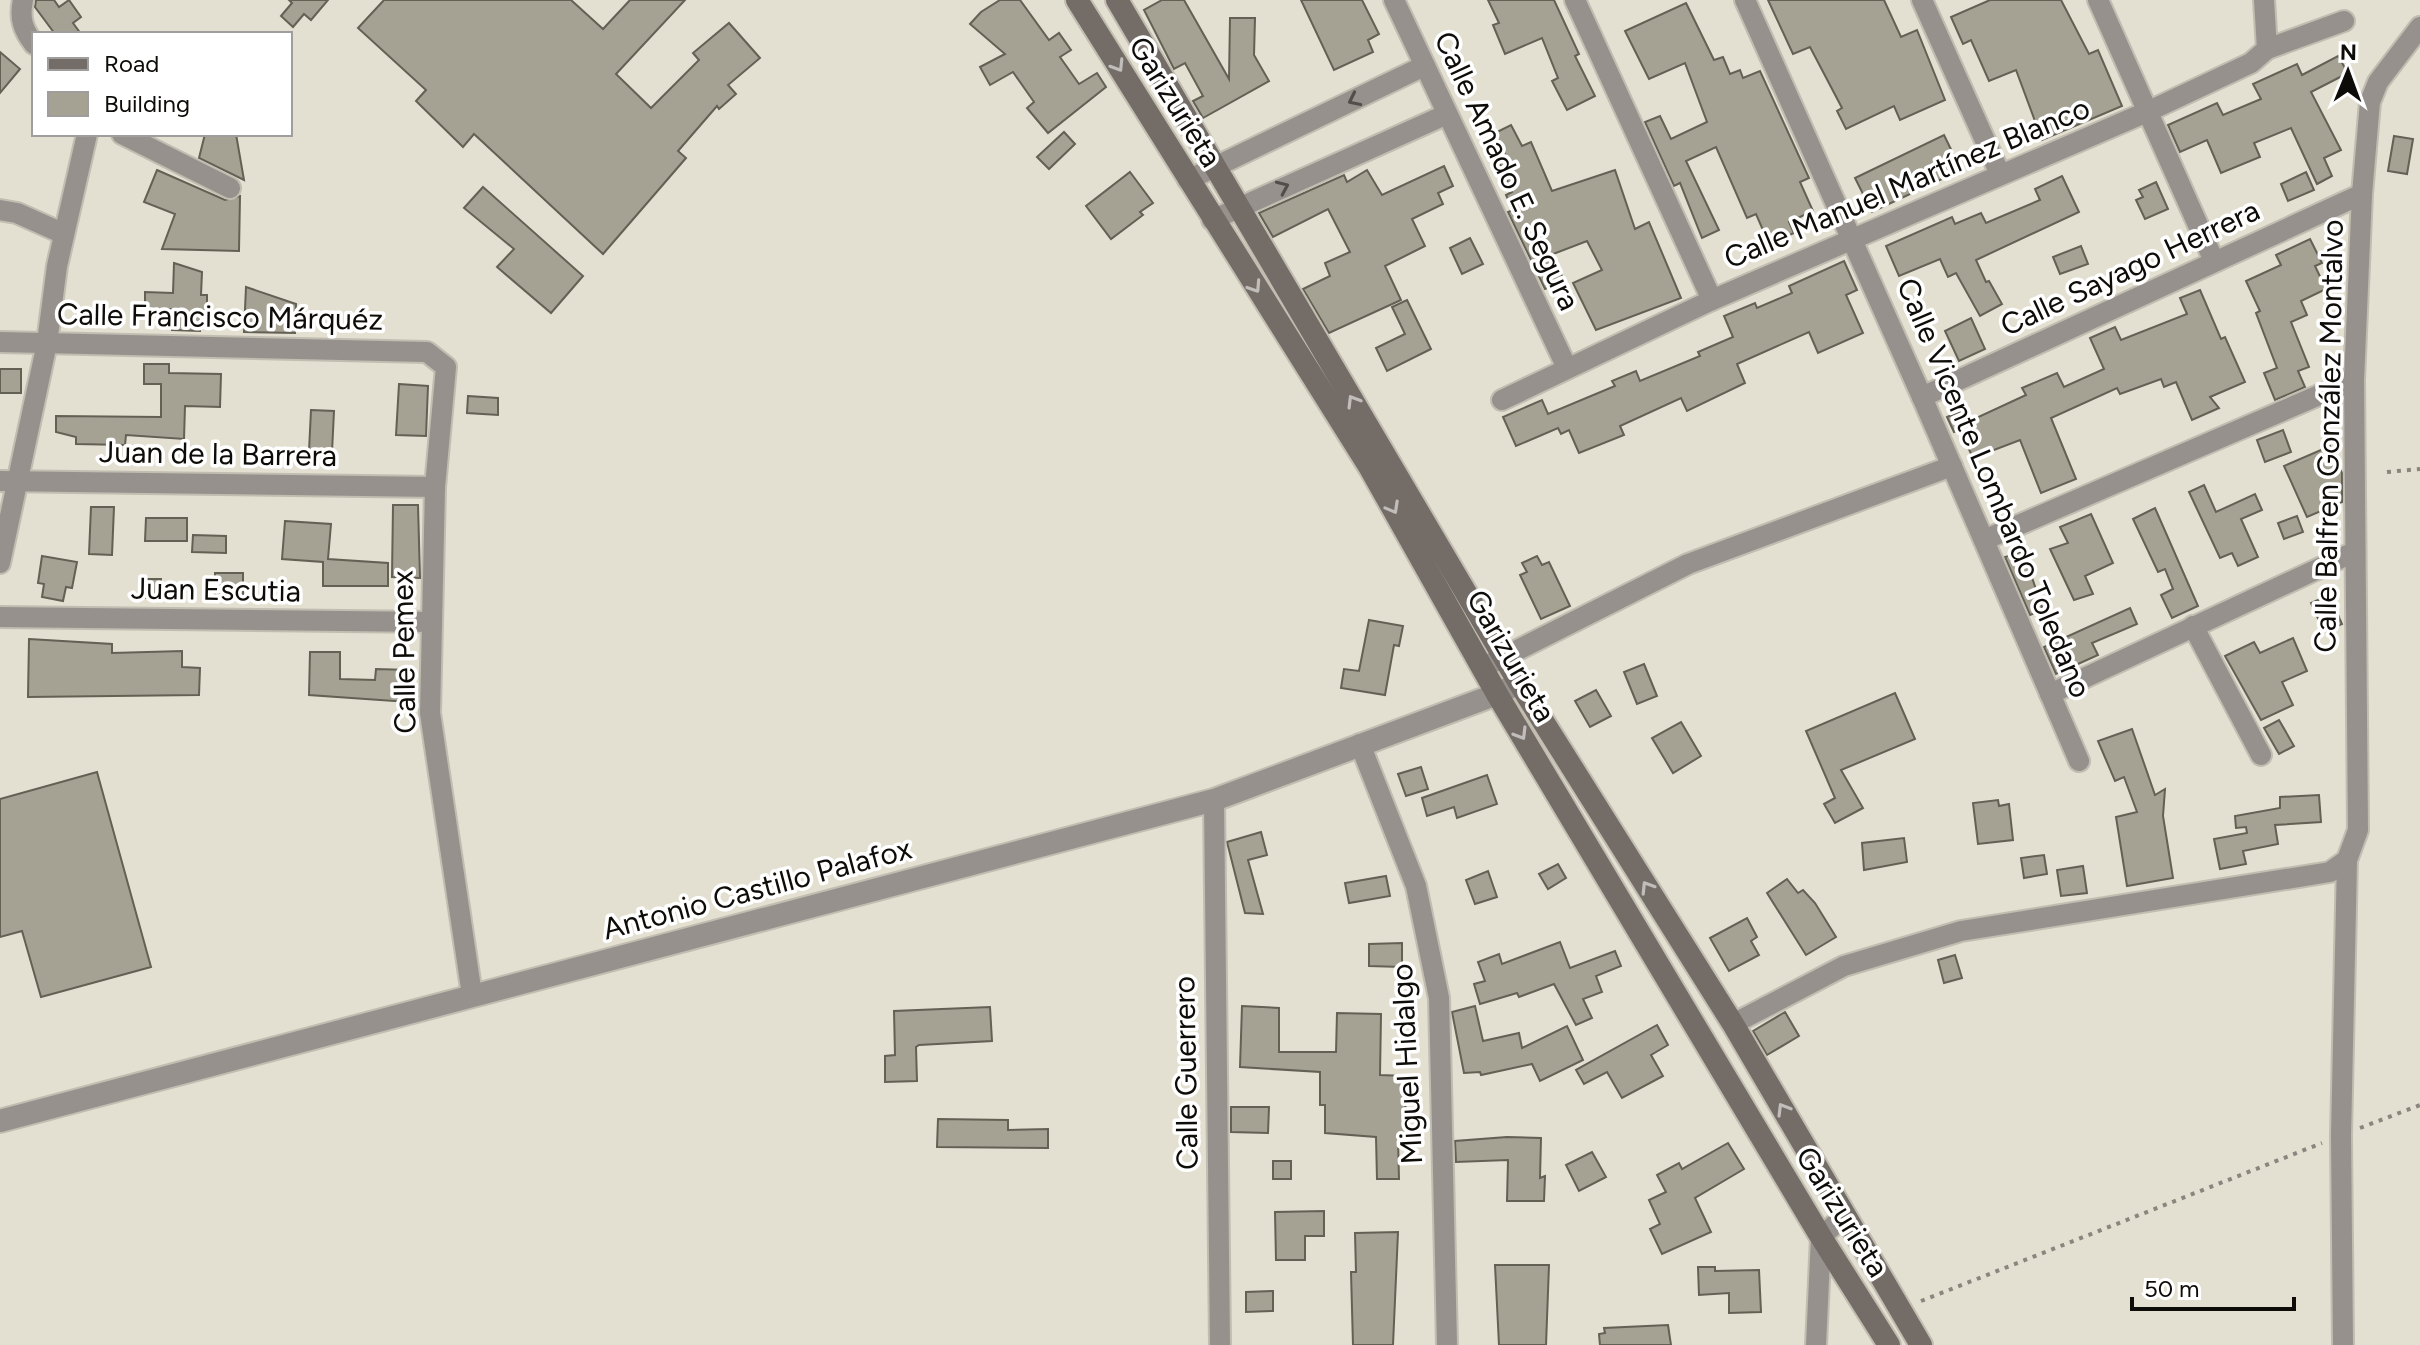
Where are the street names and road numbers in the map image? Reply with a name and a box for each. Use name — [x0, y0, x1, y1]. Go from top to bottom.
street label: Calle Amado E. Segura — [1427, 25, 1588, 316]
street label: Garizurieta — [1121, 30, 1230, 174]
street label: Calle Manuel Martínez Blanco — [1718, 89, 2095, 276]
street label: Calle Sayago Herrera — [1994, 191, 2265, 344]
street label: Calle Balfren González Montalvo — [2306, 219, 2351, 653]
street label: Calle Vicente Lombardo Toledano — [1889, 272, 2100, 703]
street label: Calle Francisco Márquéz — [57, 295, 383, 338]
street label: Juan de la Barrera — [99, 433, 337, 474]
street label: Juan Escutia — [131, 570, 301, 609]
street label: Calle Pemex — [384, 570, 423, 734]
street label: Garizurieta — [1459, 583, 1564, 729]
street label: Antonio Castillo Palafox — [598, 829, 915, 948]
street label: Miguel Hidalgo — [1383, 963, 1430, 1165]
street label: Calle Guerrero — [1165, 976, 1206, 1170]
street label: Garizurieta — [1788, 1140, 1897, 1284]

